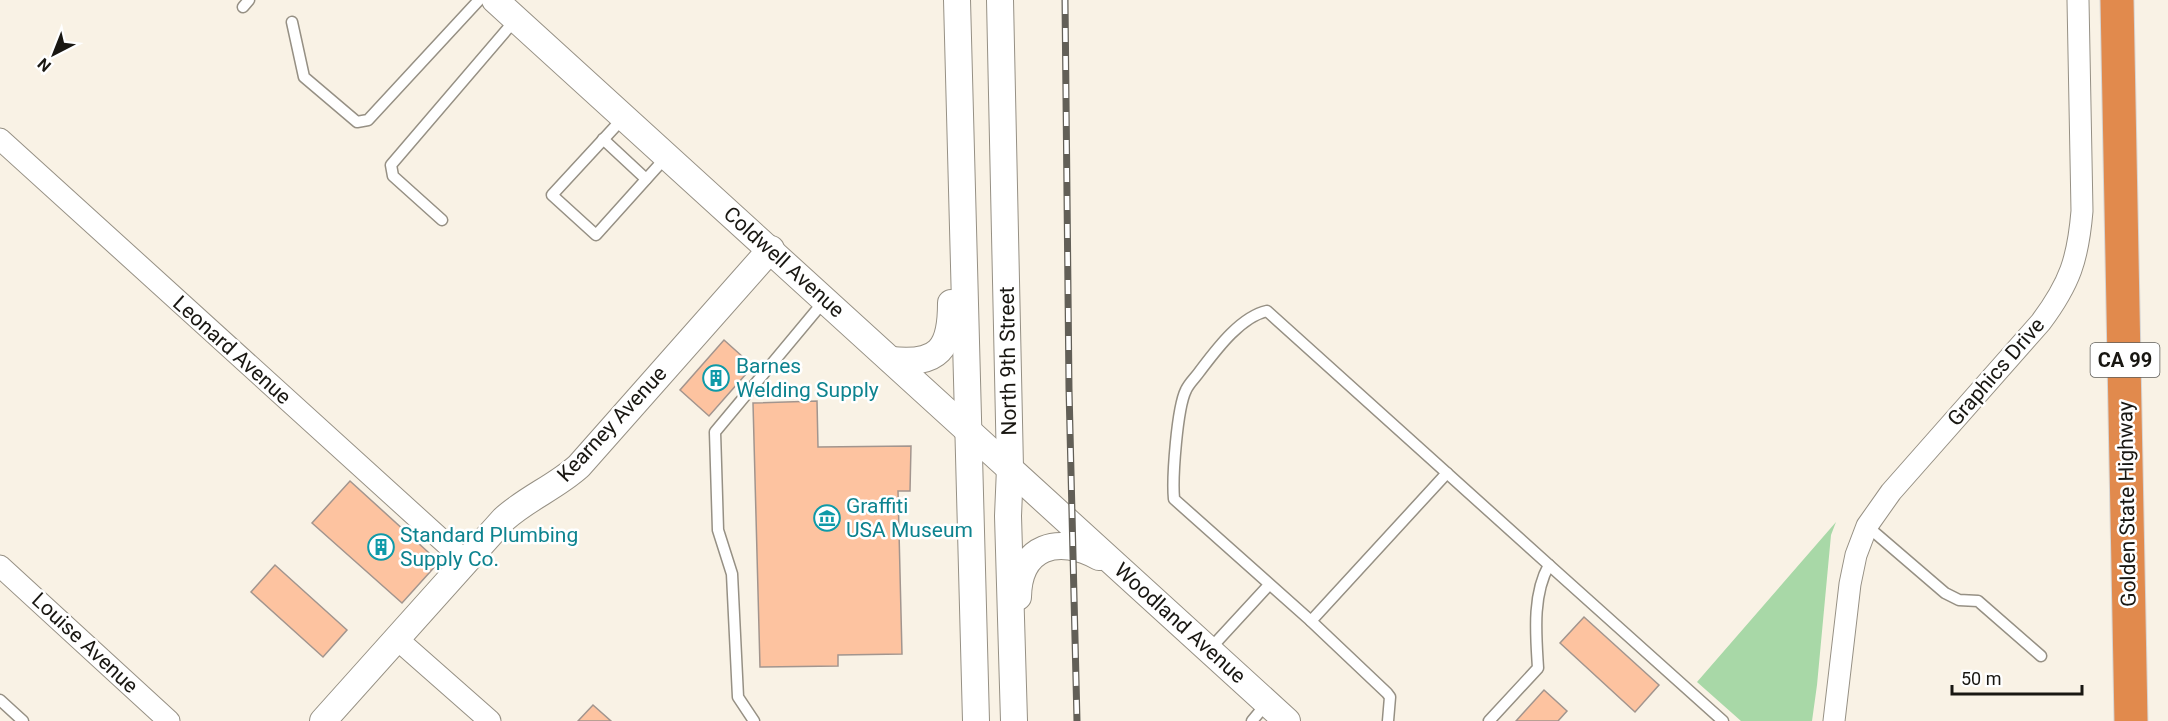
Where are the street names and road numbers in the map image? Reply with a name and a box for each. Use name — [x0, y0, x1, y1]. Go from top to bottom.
street label: Coldwell Avenue — [719, 202, 849, 322]
street label: North 9th Street — [995, 286, 1021, 436]
street label: Leonard Avenue — [168, 291, 296, 409]
street label: Graphics Drive — [1943, 313, 2049, 431]
road number: CA 99 — [2090, 343, 2160, 377]
street label: Kearney Avenue — [552, 361, 672, 487]
street label: Golden State Highway — [2113, 401, 2141, 607]
street label: Woodland Avenue — [1110, 558, 1250, 688]
street label: Louise Avenue — [27, 588, 143, 698]

